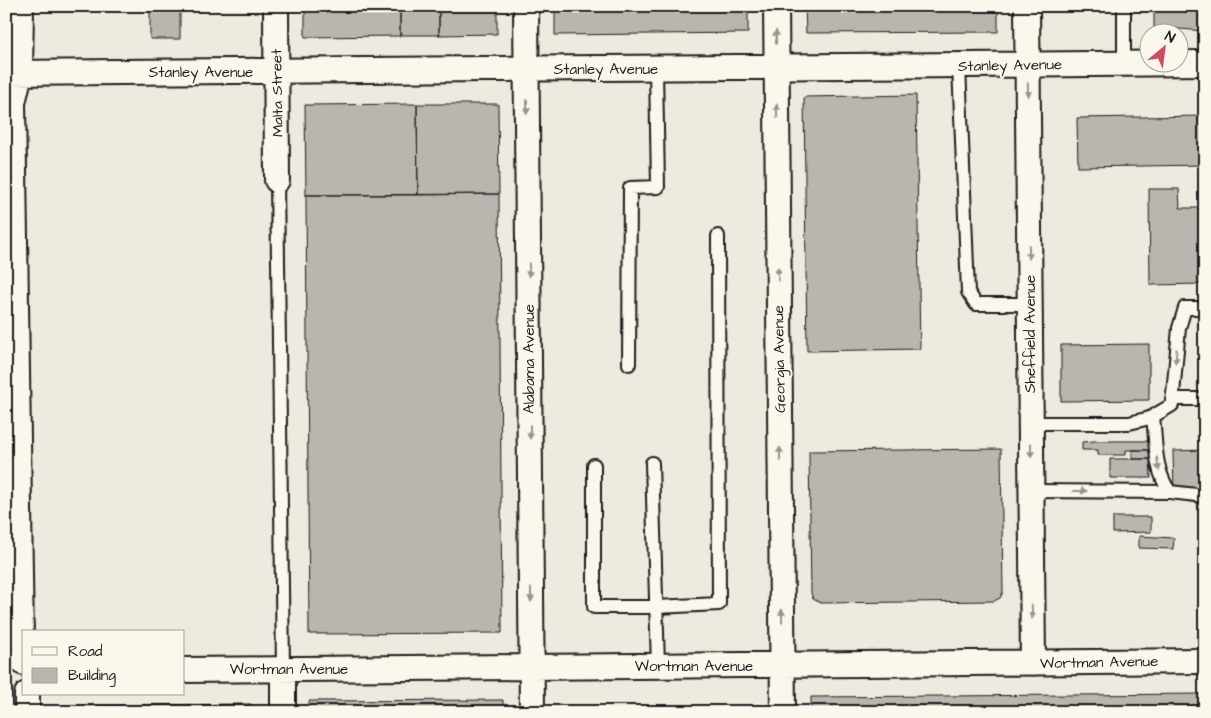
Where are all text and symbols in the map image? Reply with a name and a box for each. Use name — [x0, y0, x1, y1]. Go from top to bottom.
north arrow — [1138, 22, 1188, 72]
text: N — [1161, 27, 1179, 48]
one-way arrow — [772, 29, 780, 45]
street label: Malta Street — [266, 49, 289, 137]
street label: Stanley Avenue — [958, 54, 1062, 78]
street label: Stanley Avenue — [554, 59, 658, 81]
street label: Stanley Avenue — [149, 62, 253, 84]
one-way arrow — [1024, 82, 1032, 98]
one-way arrow — [523, 100, 531, 116]
one-way arrow — [773, 103, 781, 119]
one-way arrow — [1025, 245, 1033, 261]
one-way arrow — [525, 262, 533, 278]
one-way arrow — [774, 266, 782, 282]
street label: Sheffield Avenue — [1020, 275, 1041, 393]
street label: Alabama Avenue — [519, 304, 540, 414]
street label: Georgia Avenue — [768, 305, 792, 413]
one-way arrow — [1172, 348, 1180, 364]
one-way arrow — [526, 425, 534, 441]
one-way arrow — [1027, 442, 1035, 458]
one-way arrow — [776, 446, 784, 462]
one-way arrow — [1155, 457, 1163, 473]
one-way arrow — [1072, 487, 1088, 495]
one-way arrow — [527, 587, 535, 603]
one-way arrow — [1028, 605, 1036, 621]
one-way arrow — [778, 608, 786, 624]
legend — [22, 630, 185, 696]
text: Road — [68, 641, 103, 662]
street label: Wortman Avenue — [1040, 651, 1158, 674]
street label: Wortman Avenue — [635, 656, 753, 677]
street label: Wortman Avenue — [230, 659, 348, 680]
text: Building — [68, 665, 116, 687]

